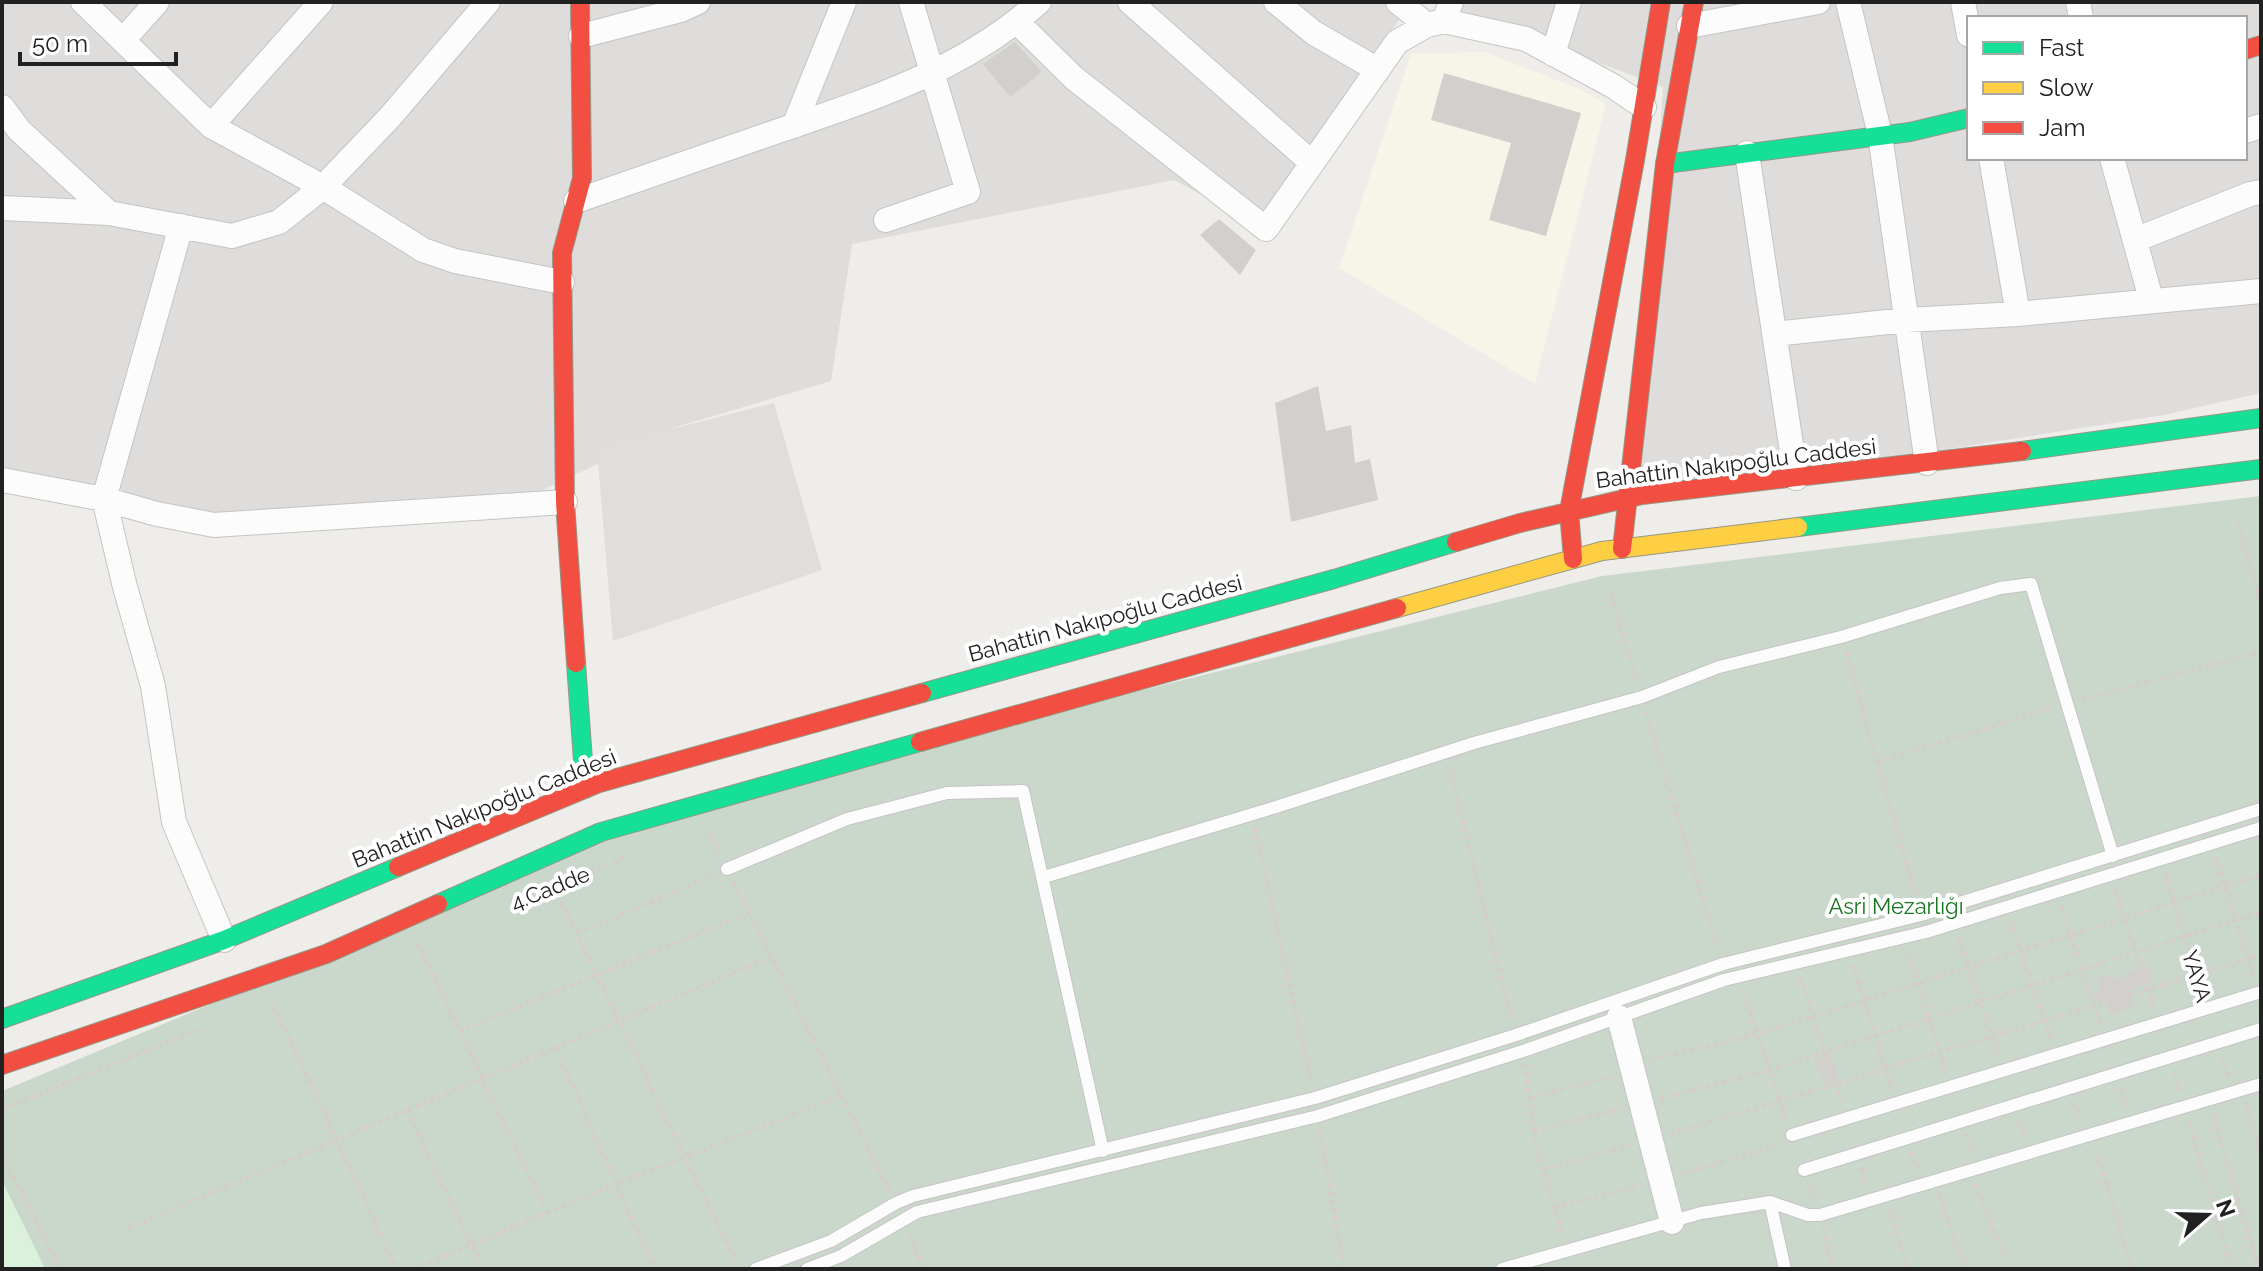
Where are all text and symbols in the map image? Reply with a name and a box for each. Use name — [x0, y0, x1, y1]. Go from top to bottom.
scale bar — [20, 16, 176, 66]
legend — [1967, 16, 2247, 160]
text: 50 m — [32, 29, 88, 58]
text: Fast — [2039, 33, 2084, 62]
text: Slow — [2039, 73, 2094, 102]
text: Jam — [2039, 113, 2085, 142]
street label: Bahattin Nakıpoğlu Caddesi — [1594, 433, 1878, 493]
street label: Bahattin Nakıpoğlu Caddesi — [965, 569, 1245, 667]
street label: Bahattin Nakıpoğlu Caddesi — [348, 743, 620, 873]
street label: 4.Cadde — [507, 860, 594, 916]
park label: Asri Mezarlığı — [1828, 893, 1964, 919]
street label: YAYA — [2177, 947, 2217, 1005]
north arrow — [2167, 1175, 2247, 1255]
text: N — [2211, 1196, 2241, 1220]

